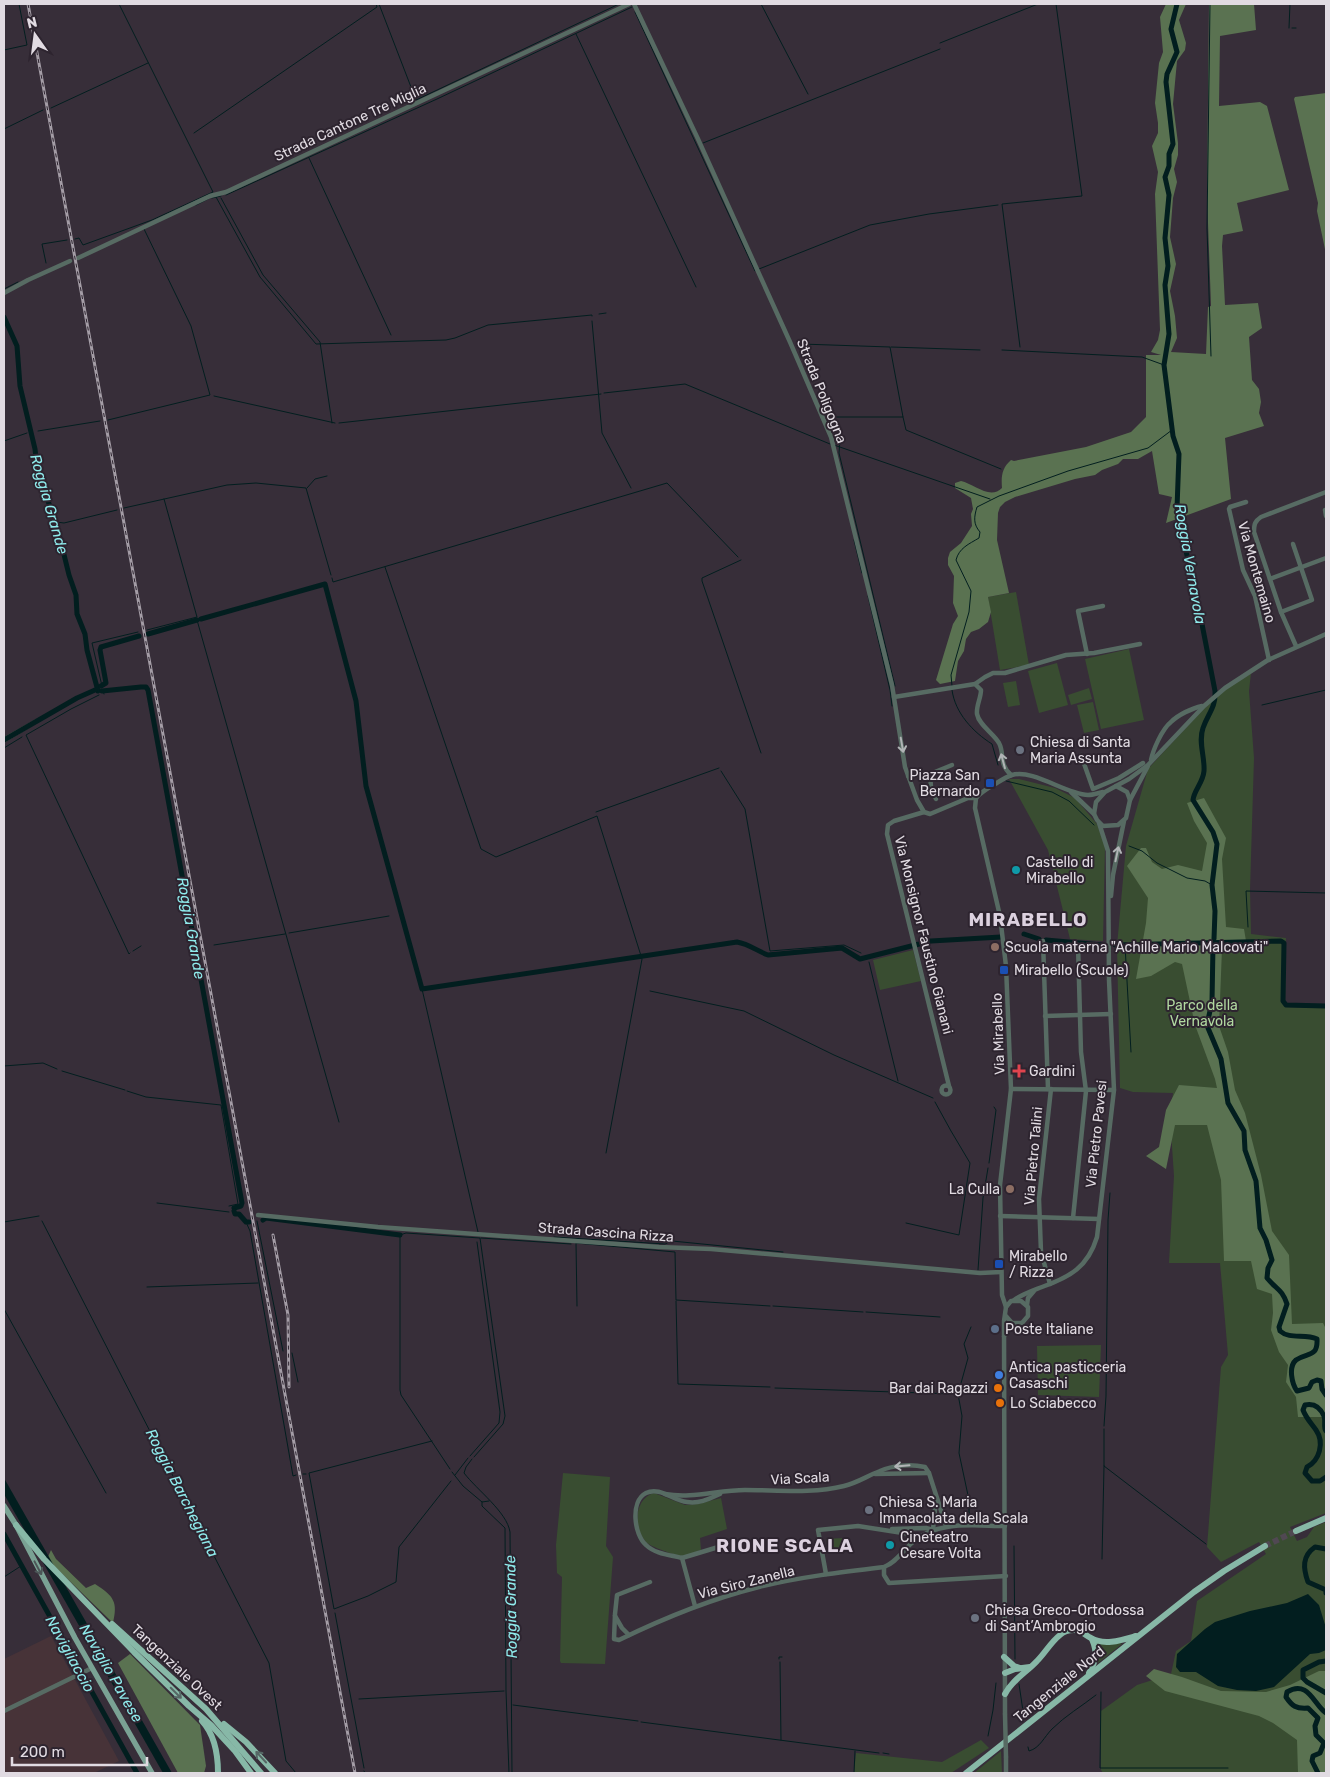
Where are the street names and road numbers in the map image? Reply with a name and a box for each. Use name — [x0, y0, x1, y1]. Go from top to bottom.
street label: Strada Cantone Tre Miglia — [272, 80, 429, 165]
street label: Strada Poligogna — [793, 336, 850, 446]
street label: Via Montemaino — [1234, 520, 1279, 625]
street label: Via Monsignor Faustino Gianani — [891, 834, 956, 1036]
street label: Via Mirabello — [989, 993, 1008, 1075]
street label: Via Pietro Pavesi — [1082, 1079, 1111, 1189]
street label: Via Pietro Talini — [1021, 1106, 1046, 1206]
street label: Strada Cascina Rizza — [537, 1219, 674, 1246]
street label: Via Scala — [770, 1468, 830, 1489]
street label: Via Siro Zanella — [696, 1562, 796, 1603]
street label: Tangenziale Ovest — [128, 1621, 226, 1714]
street label: Tangenziale Nord — [1010, 1643, 1108, 1726]

